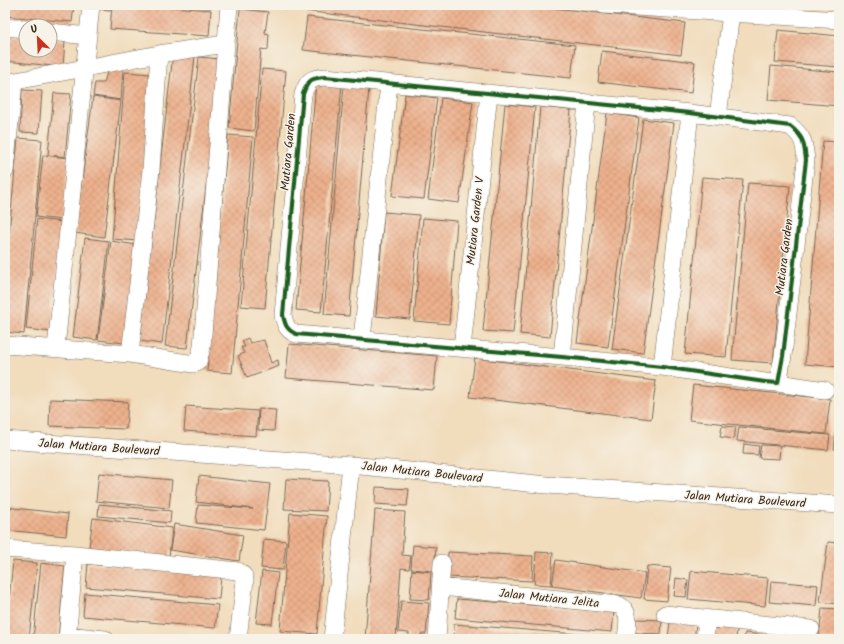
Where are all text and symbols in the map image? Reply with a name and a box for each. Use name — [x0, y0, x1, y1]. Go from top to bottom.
north arrow — [18, 18, 58, 58]
text: U — [28, 20, 41, 39]
street label: Mutiara Garden — [276, 113, 301, 191]
street label: Mutiara Garden V — [461, 174, 490, 266]
street label: Mutiara Garden — [770, 217, 799, 297]
street label: Jalan Mutiara Boulevard — [38, 434, 161, 461]
street label: Jalan Mutiara Boulevard — [360, 457, 484, 488]
street label: Jalan Mutiara Boulevard — [684, 486, 807, 513]
street label: Jalan Mutiara Jelita — [498, 584, 600, 613]

